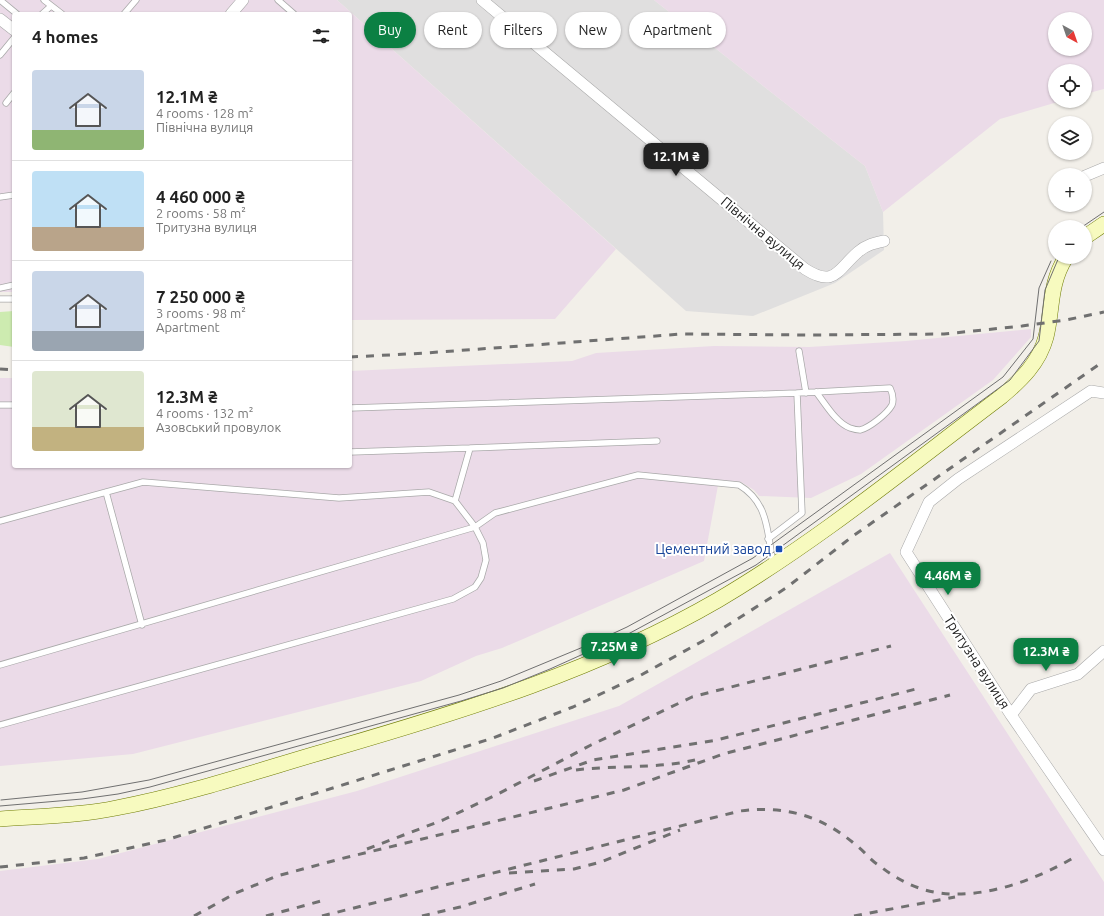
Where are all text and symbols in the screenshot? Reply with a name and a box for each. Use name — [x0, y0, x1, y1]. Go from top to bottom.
chip: Buy — [364, 12, 416, 48]
chip: Rent — [424, 12, 482, 48]
chip: Filters — [490, 12, 557, 48]
chip: New — [565, 12, 621, 48]
chip: Apartment — [629, 12, 726, 48]
north arrow — [1048, 12, 1092, 56]
map controls — [1048, 12, 1092, 264]
icon: filters — [310, 25, 332, 47]
text: 4 homes — [32, 27, 98, 46]
button: locate — [1048, 64, 1092, 108]
icon: home — [64, 86, 112, 134]
text: 12.1M ₴ — [156, 87, 218, 106]
text: 4 rooms · 128 m² — [156, 106, 253, 120]
button: layers — [1048, 116, 1092, 160]
text: Північна вулиця — [156, 120, 253, 134]
pin: 12.1M ₴ — [639, 143, 713, 177]
text: 12.1M ₴ — [652, 149, 700, 163]
button: + — [1048, 168, 1092, 212]
icon: home — [64, 187, 112, 235]
text: 4 460 000 ₴ — [156, 187, 245, 206]
street label: Північна вулиця — [718, 193, 808, 273]
text: 2 rooms · 58 m² — [156, 206, 246, 220]
text: Тритузна вулиця — [156, 220, 257, 234]
button: − — [1048, 220, 1092, 264]
icon: home — [64, 287, 112, 335]
text: 7 250 000 ₴ — [156, 287, 245, 306]
text: 3 rooms · 98 m² — [156, 306, 246, 320]
text: Apartment — [156, 320, 220, 334]
icon: home — [64, 387, 112, 435]
text: 12.3M ₴ — [156, 387, 218, 406]
text: 4 rooms · 132 m² — [156, 406, 253, 420]
text: Азовський провулок — [156, 420, 281, 434]
place label: Цементний завод — [655, 541, 771, 557]
marker: Цементний завод — [774, 544, 784, 554]
pin: 4.46M ₴ — [911, 562, 985, 596]
text: 4.46M ₴ — [924, 568, 972, 582]
street label: Тритузна вулиця — [941, 612, 1013, 712]
pin: 7.25M ₴ — [577, 633, 651, 667]
pin: 12.3M ₴ — [1009, 638, 1083, 672]
text: 7.25M ₴ — [590, 639, 638, 653]
text: 12.3M ₴ — [1022, 644, 1070, 658]

